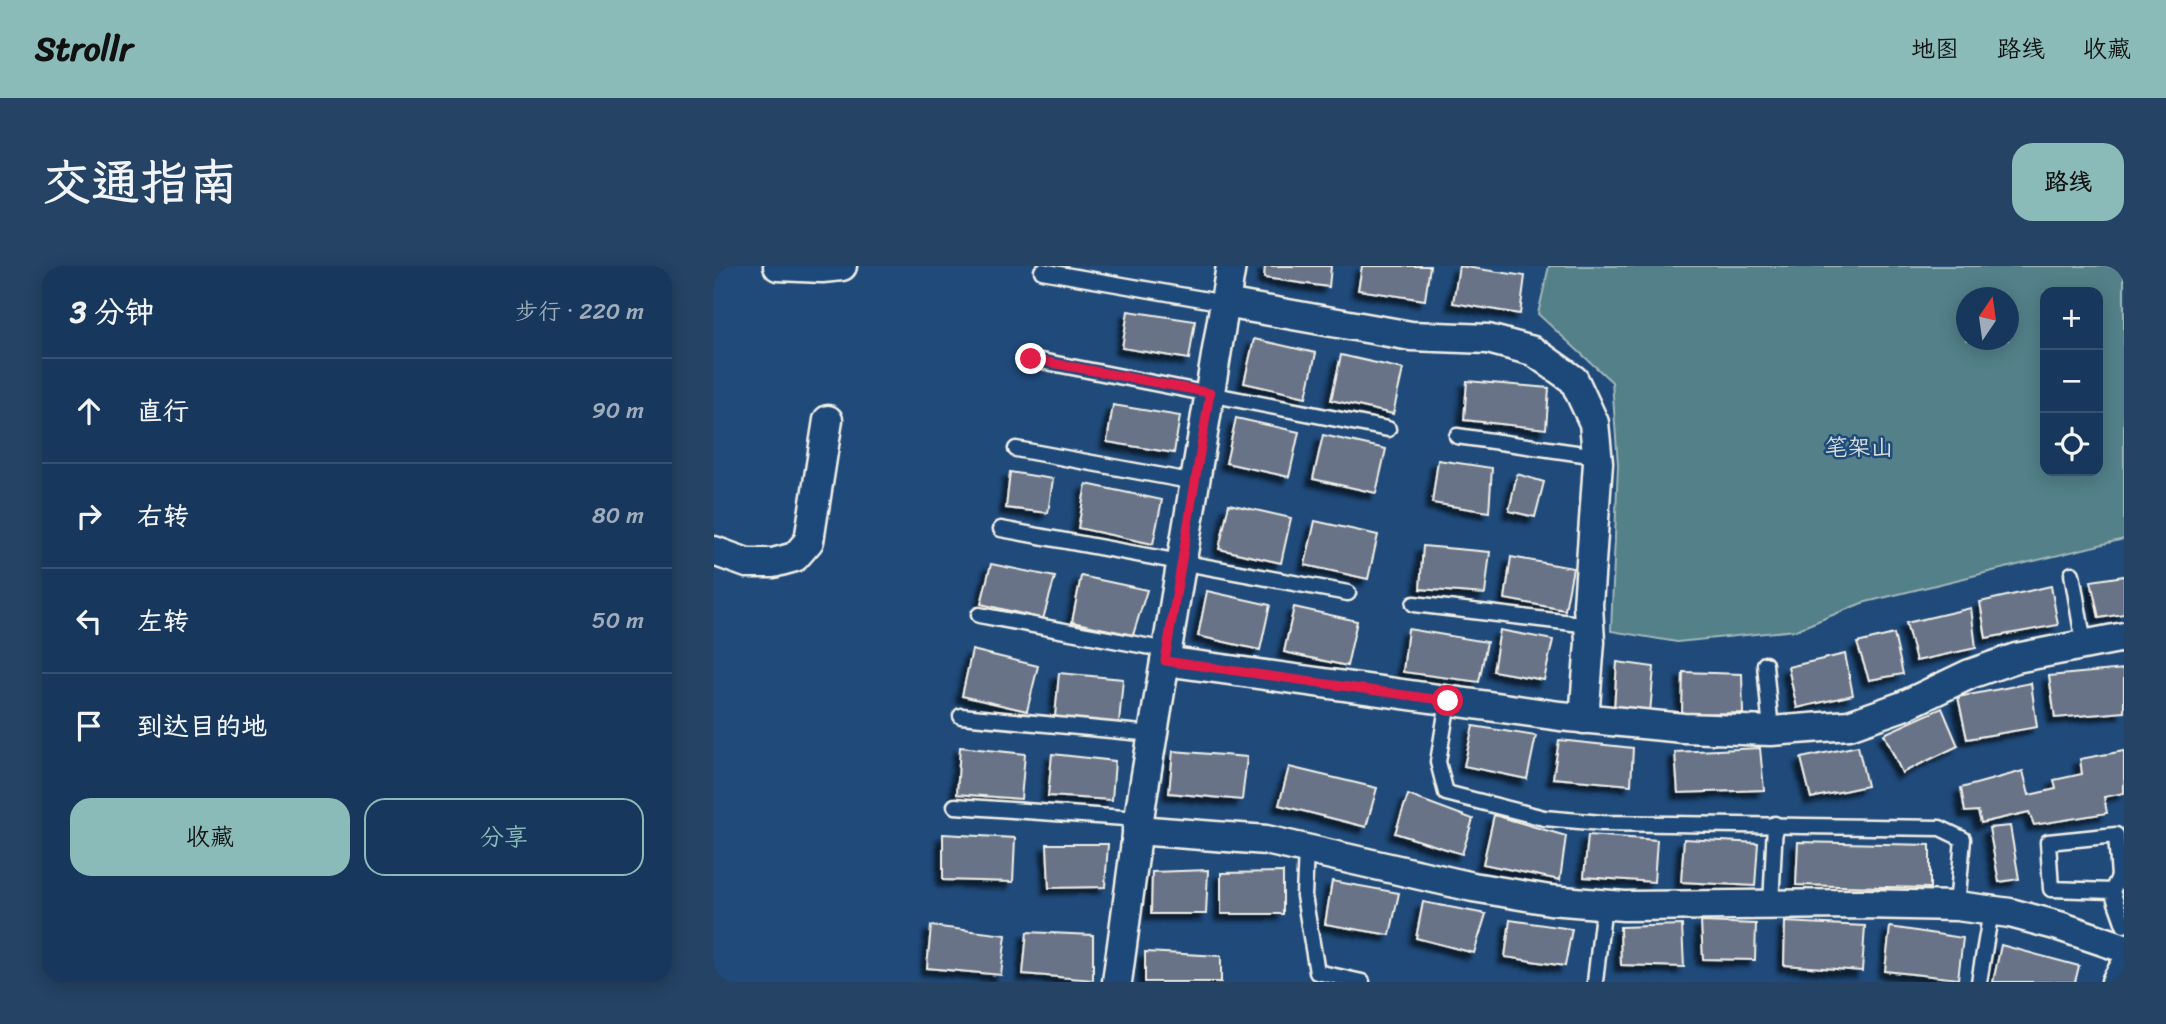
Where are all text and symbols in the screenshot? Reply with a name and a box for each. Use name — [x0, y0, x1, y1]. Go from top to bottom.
text: Strollr — [35, 20, 133, 78]
text: 地图 — [1911, 28, 1959, 70]
text: 路线 — [1997, 28, 2045, 70]
text: 收藏 — [2083, 28, 2131, 70]
text: 交通指南 — [42, 139, 238, 226]
button: 路线 — [2012, 143, 2124, 221]
text: 3 分钟 — [70, 285, 154, 339]
north arrow — [1956, 287, 2019, 350]
map controls — [2040, 287, 2103, 476]
button: + — [2040, 287, 2103, 350]
text: 步行 · 220 m — [515, 291, 644, 332]
route end — [1015, 343, 1046, 374]
button: − — [2040, 350, 2103, 413]
text: 直行 — [137, 388, 189, 434]
text: 90 m — [592, 390, 644, 431]
icon: ahead — [70, 392, 108, 430]
button: locate — [2040, 413, 2103, 476]
park label: 笔架山 — [1825, 427, 1894, 468]
text: 右转 — [137, 493, 189, 539]
text: 80 m — [592, 495, 644, 536]
icon: right — [70, 497, 108, 535]
text: 左转 — [137, 598, 189, 644]
text: 50 m — [592, 600, 644, 641]
icon: left — [70, 602, 108, 640]
route start — [1432, 685, 1463, 716]
text: 到达目的地 — [137, 703, 267, 749]
icon: arrive — [70, 707, 108, 745]
button: 收藏 — [70, 798, 350, 876]
button: 分享 — [364, 798, 644, 876]

